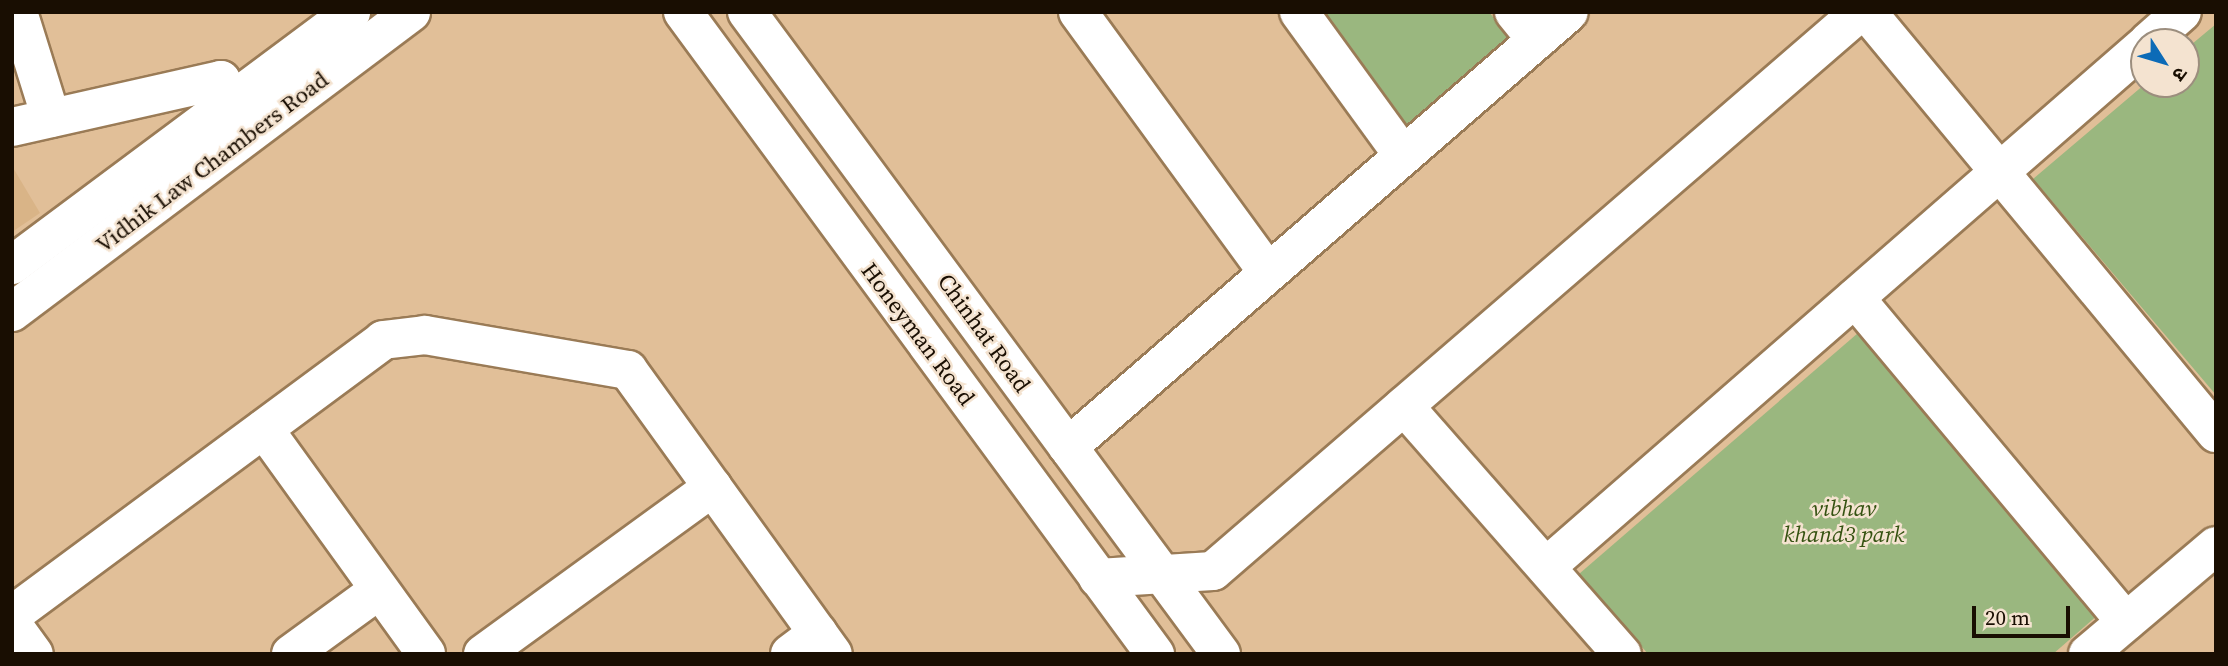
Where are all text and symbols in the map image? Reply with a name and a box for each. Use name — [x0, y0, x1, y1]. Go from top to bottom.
north arrow — [2130, 28, 2200, 98]
text: उ — [2166, 62, 2194, 87]
street label: Vidhik Law Chambers Road — [90, 66, 334, 258]
street label: Honeyman Road — [855, 257, 981, 411]
street label: Chinhat Road — [932, 268, 1036, 398]
park label: vibhav khand3 park — [1784, 494, 1904, 548]
scale bar — [1976, 592, 2074, 636]
text: 20 m — [1985, 603, 2030, 632]

